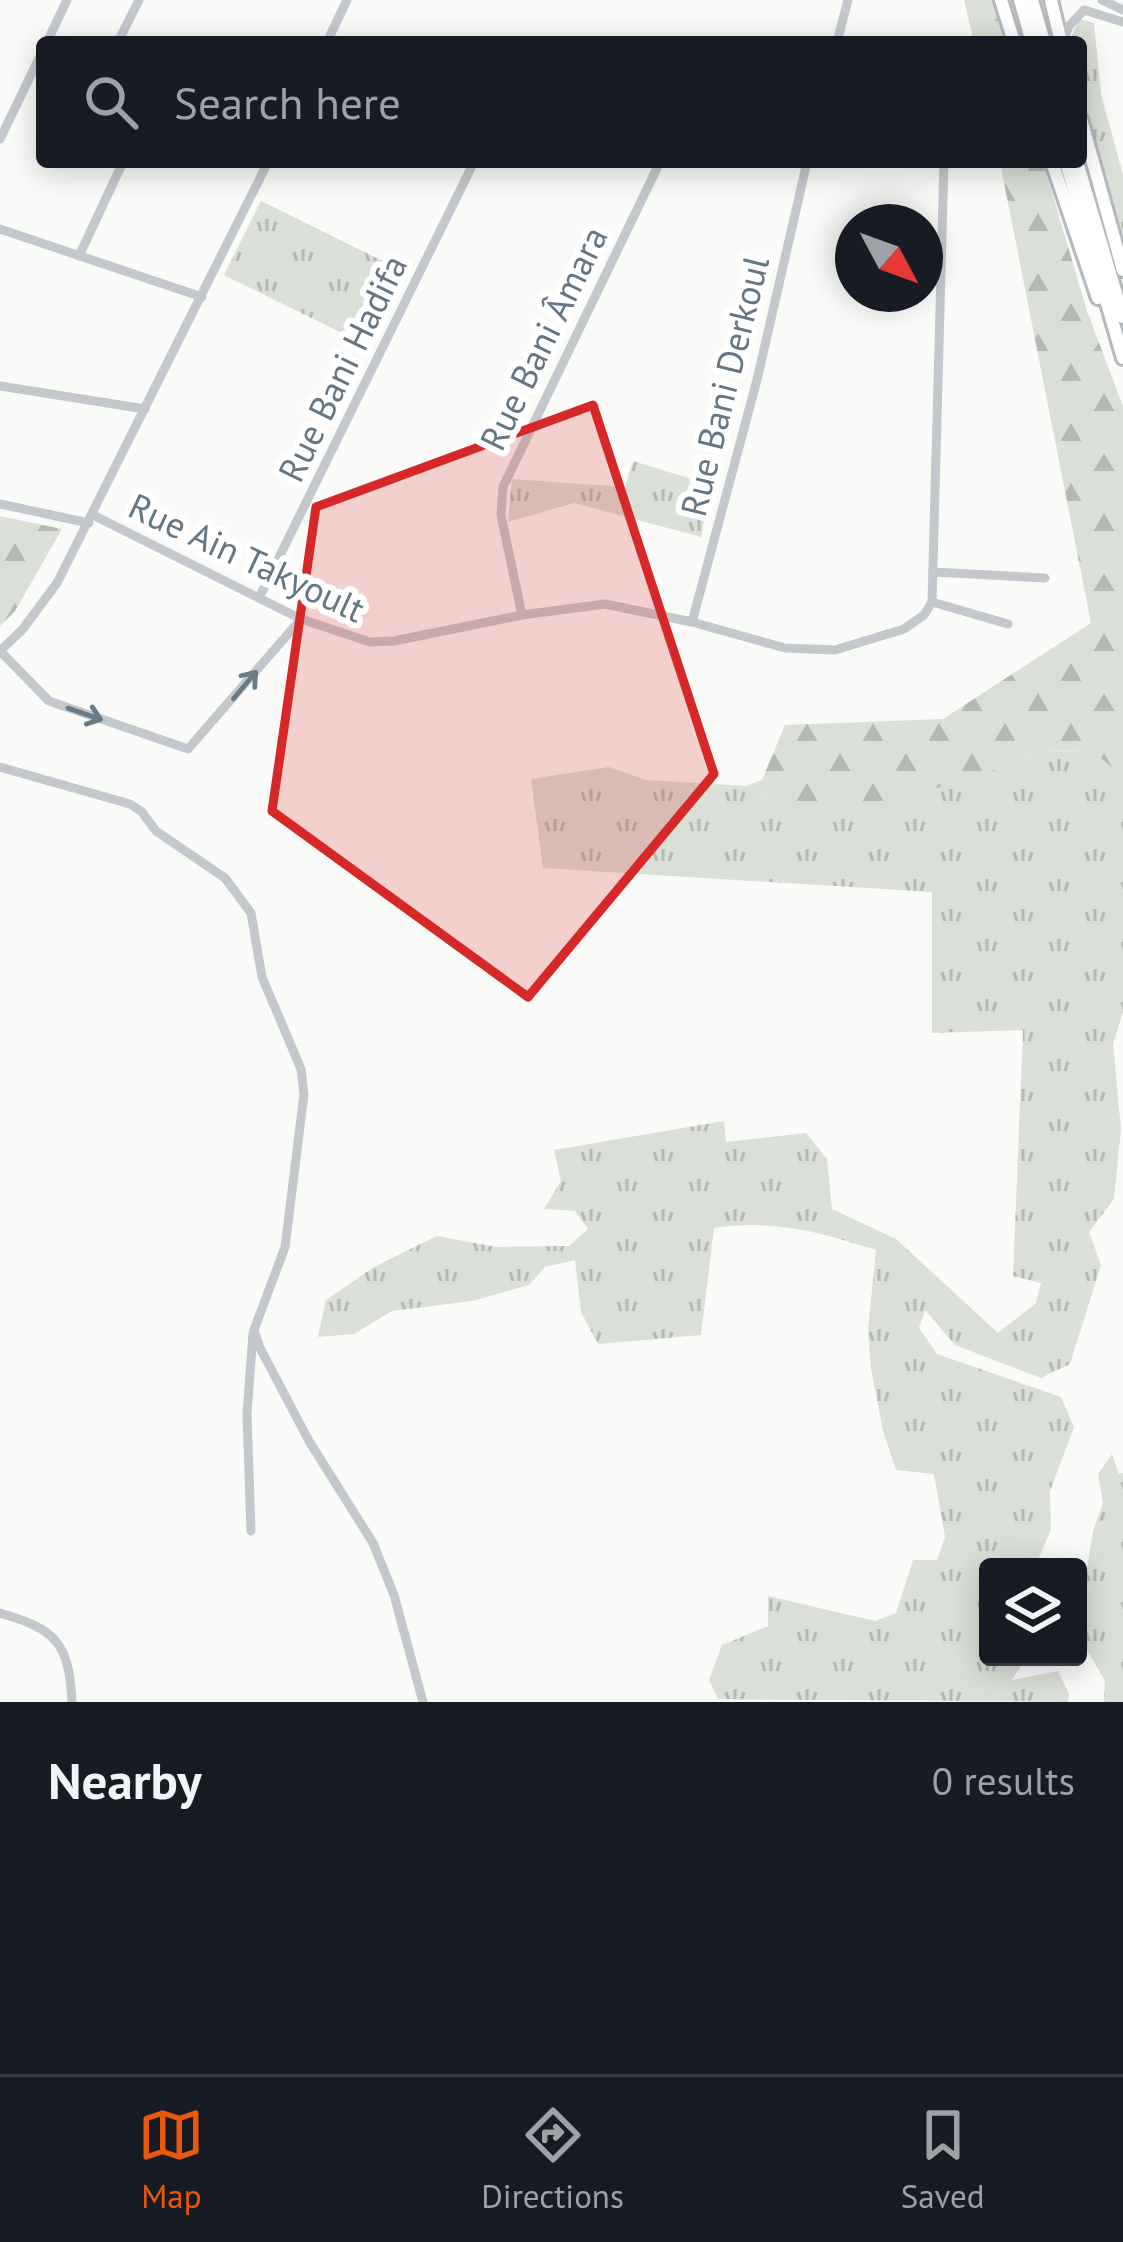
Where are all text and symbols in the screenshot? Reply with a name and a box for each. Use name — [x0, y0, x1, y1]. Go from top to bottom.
search box — [36, 36, 1087, 168]
icon: search — [78, 69, 144, 135]
text: Search here — [174, 73, 401, 131]
north arrow — [835, 204, 943, 312]
street label: Rue Bani Âmara — [469, 218, 617, 458]
street label: Rue Bani Hadifa — [267, 247, 417, 489]
street label: Rue Bani Derkoul — [669, 251, 779, 521]
street label: Rue Ain Takyoult — [122, 482, 372, 632]
one-way arrow — [231, 670, 259, 701]
one-way arrow — [66, 705, 103, 726]
map controls — [979, 1558, 1087, 1666]
button: layers — [979, 1558, 1087, 1666]
text: Nearby — [48, 1747, 202, 1813]
text: 0 results — [932, 1755, 1075, 1806]
tab: Map — [138, 2102, 204, 2217]
tab: Directions — [481, 2102, 624, 2217]
tab: Saved — [901, 2102, 985, 2217]

